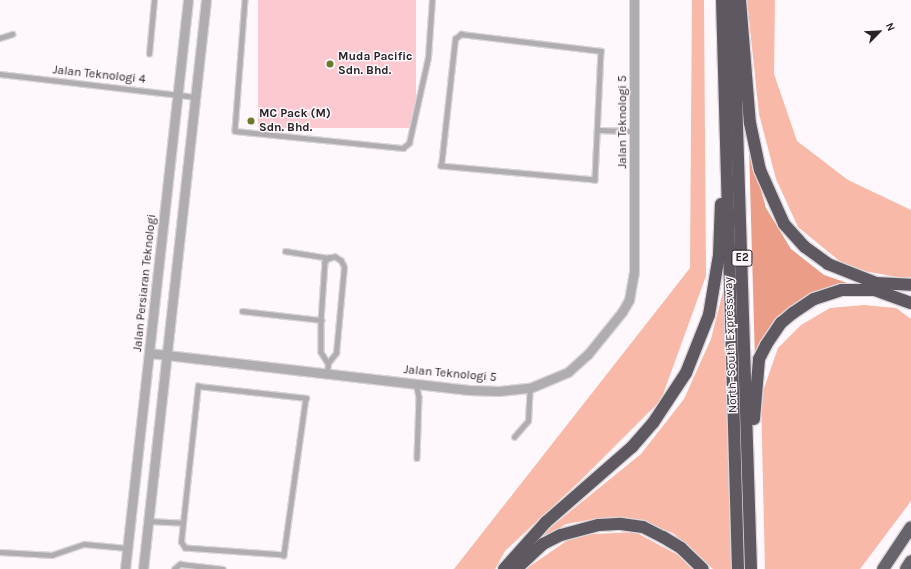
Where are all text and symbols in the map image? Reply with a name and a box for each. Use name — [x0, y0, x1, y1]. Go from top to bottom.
north arrow — [859, 12, 899, 52]
text: N — [883, 21, 898, 33]
place label: Muda Pacific Sdn. Bhd. — [338, 50, 412, 78]
marker: Muda Pacific Sdn. Bhd. — [325, 59, 335, 69]
street label: Jalan Teknologi 4 — [52, 63, 146, 87]
street label: Jalan Teknologi 5 — [616, 75, 630, 169]
place label: MC Pack (M) Sdn. Bhd. — [259, 107, 331, 135]
marker: MC Pack (M) Sdn. Bhd. — [246, 116, 256, 126]
street label: Jalan Persiaran Teknologi — [131, 213, 159, 353]
road number: E2 — [731, 249, 753, 267]
street label: North–South Expressway — [721, 277, 741, 413]
street label: Jalan Teknologi 5 — [403, 363, 497, 385]

